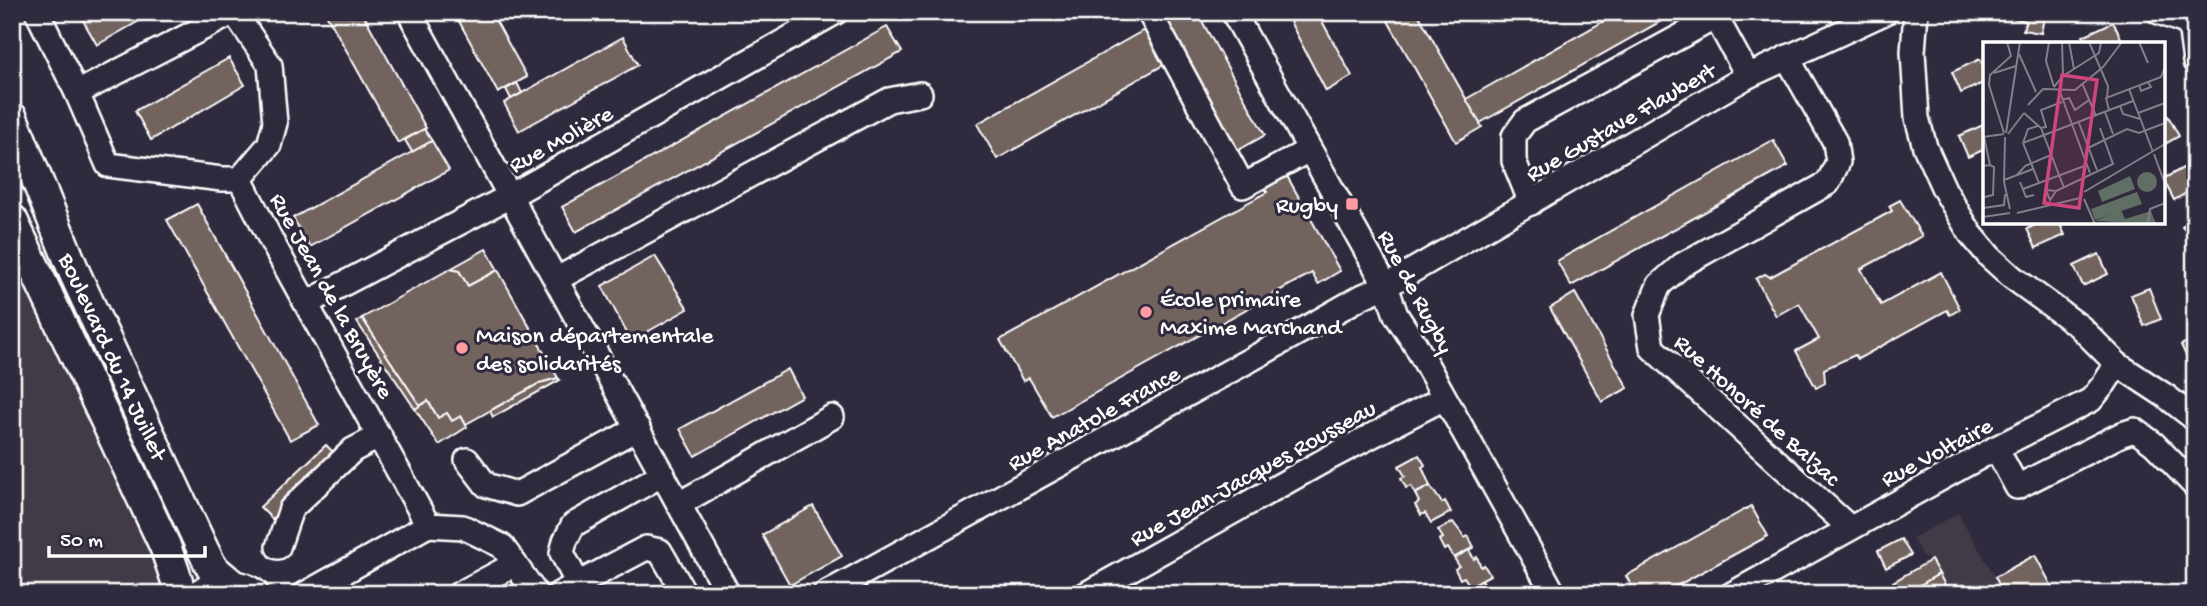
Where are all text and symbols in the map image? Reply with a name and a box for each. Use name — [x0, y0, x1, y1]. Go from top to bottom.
inset map — [1983, 42, 2165, 224]
street label: Rue Gustave Flaubert — [1522, 57, 1724, 190]
street label: Rue Molière — [504, 100, 619, 182]
street label: Rue Jean de la Bruyère — [261, 189, 399, 405]
place label: Rugby — [1276, 193, 1338, 222]
marker: Rugby — [1344, 196, 1360, 212]
street label: Rue de Rugby — [1369, 226, 1459, 360]
street label: Boulevard du 14 Juillet — [50, 248, 173, 468]
place label: École primaire Maxime Marchand — [1160, 287, 1343, 344]
marker: École primaire Maxime Marchand — [1138, 304, 1154, 320]
place label: Maison départementale des solidarités — [476, 323, 714, 380]
street label: Rue Honoré de Balzac — [1667, 329, 1845, 494]
marker: Maison départementale des solidarités — [454, 340, 470, 356]
street label: Rue Anatole France — [1003, 360, 1186, 479]
street label: Rue Jean-Jacques Rousseau — [1126, 395, 1382, 555]
street label: Rue Voltaire — [1877, 412, 1999, 496]
scale bar — [49, 515, 205, 559]
text: 50 m — [60, 530, 103, 555]

